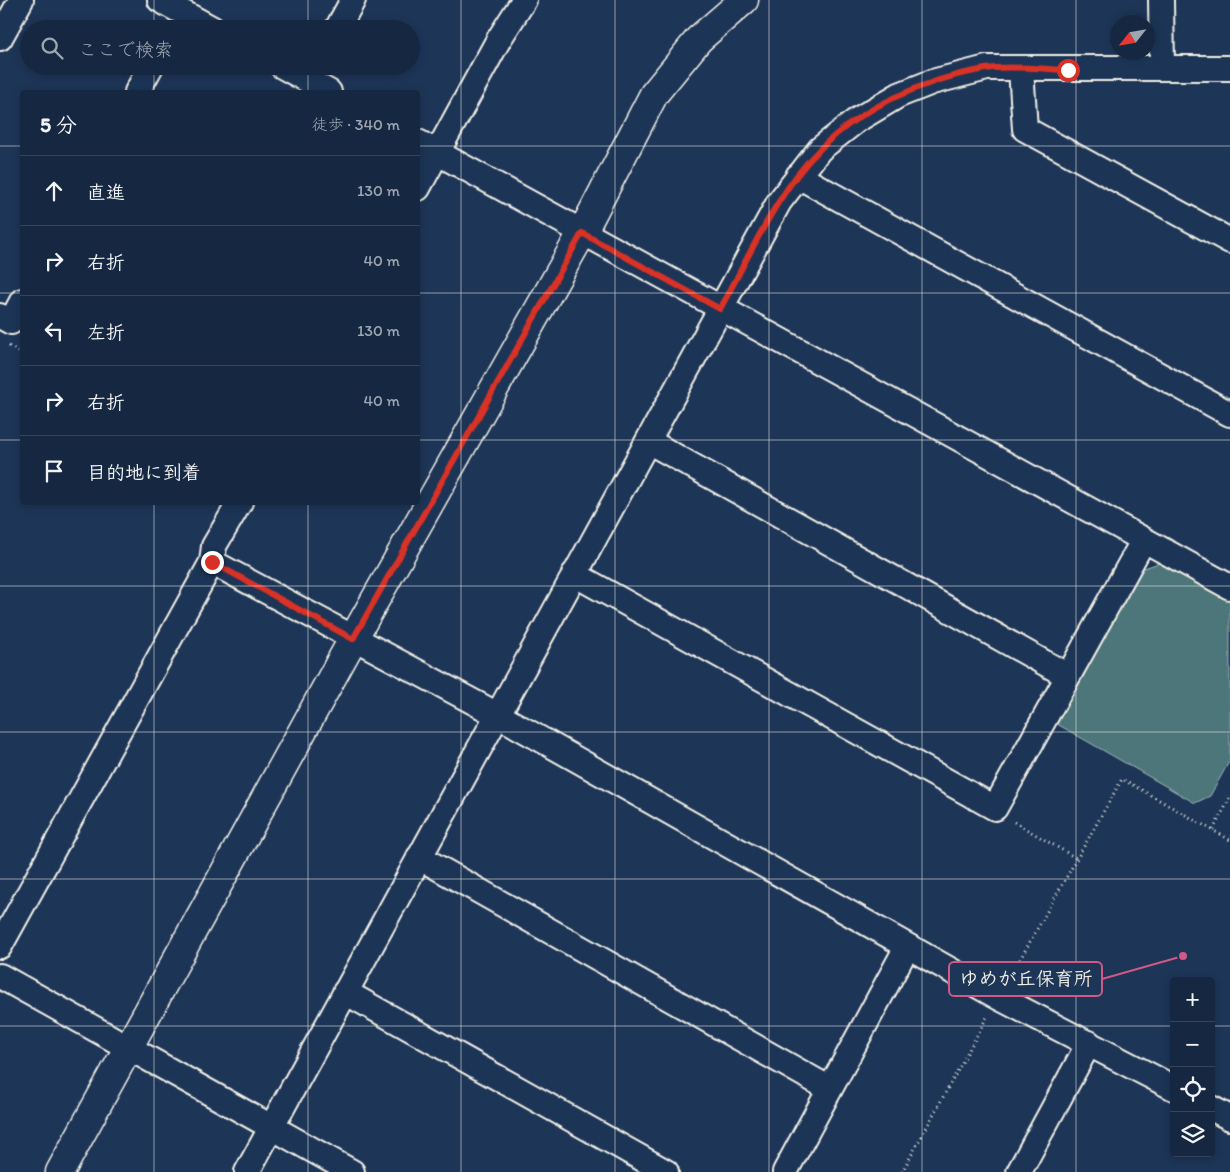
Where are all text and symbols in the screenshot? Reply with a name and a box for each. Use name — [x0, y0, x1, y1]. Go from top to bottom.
north arrow — [1110, 15, 1155, 60]
search box — [20, 20, 420, 75]
icon: search — [38, 34, 66, 62]
text: ここで検索 — [78, 38, 173, 61]
route start — [1057, 59, 1080, 82]
text: 5 分 — [40, 112, 77, 137]
text: 徒歩 · 340 m — [312, 115, 400, 134]
icon: ahead — [40, 177, 68, 205]
text: 直進 — [87, 181, 125, 204]
text: 130 m — [357, 181, 400, 200]
icon: right — [40, 247, 68, 275]
text: 右折 — [87, 251, 125, 274]
text: 40 m — [363, 251, 400, 270]
icon: left — [40, 317, 68, 345]
text: 左折 — [87, 321, 125, 344]
text: 130 m — [357, 321, 400, 340]
icon: right — [40, 387, 68, 415]
text: 右折 — [87, 391, 125, 414]
text: 40 m — [363, 391, 400, 410]
icon: arrive — [40, 457, 68, 485]
text: 目的地に到着 — [87, 461, 201, 484]
route end — [201, 551, 224, 574]
callout: ゆめが丘保育所 — [949, 962, 1102, 996]
text: ゆめが丘保育所 — [959, 967, 1093, 990]
map controls — [1170, 977, 1215, 1157]
button: + — [1170, 977, 1215, 1022]
button: − — [1170, 1022, 1215, 1067]
button: locate — [1170, 1067, 1215, 1112]
button: layers — [1170, 1112, 1215, 1157]

